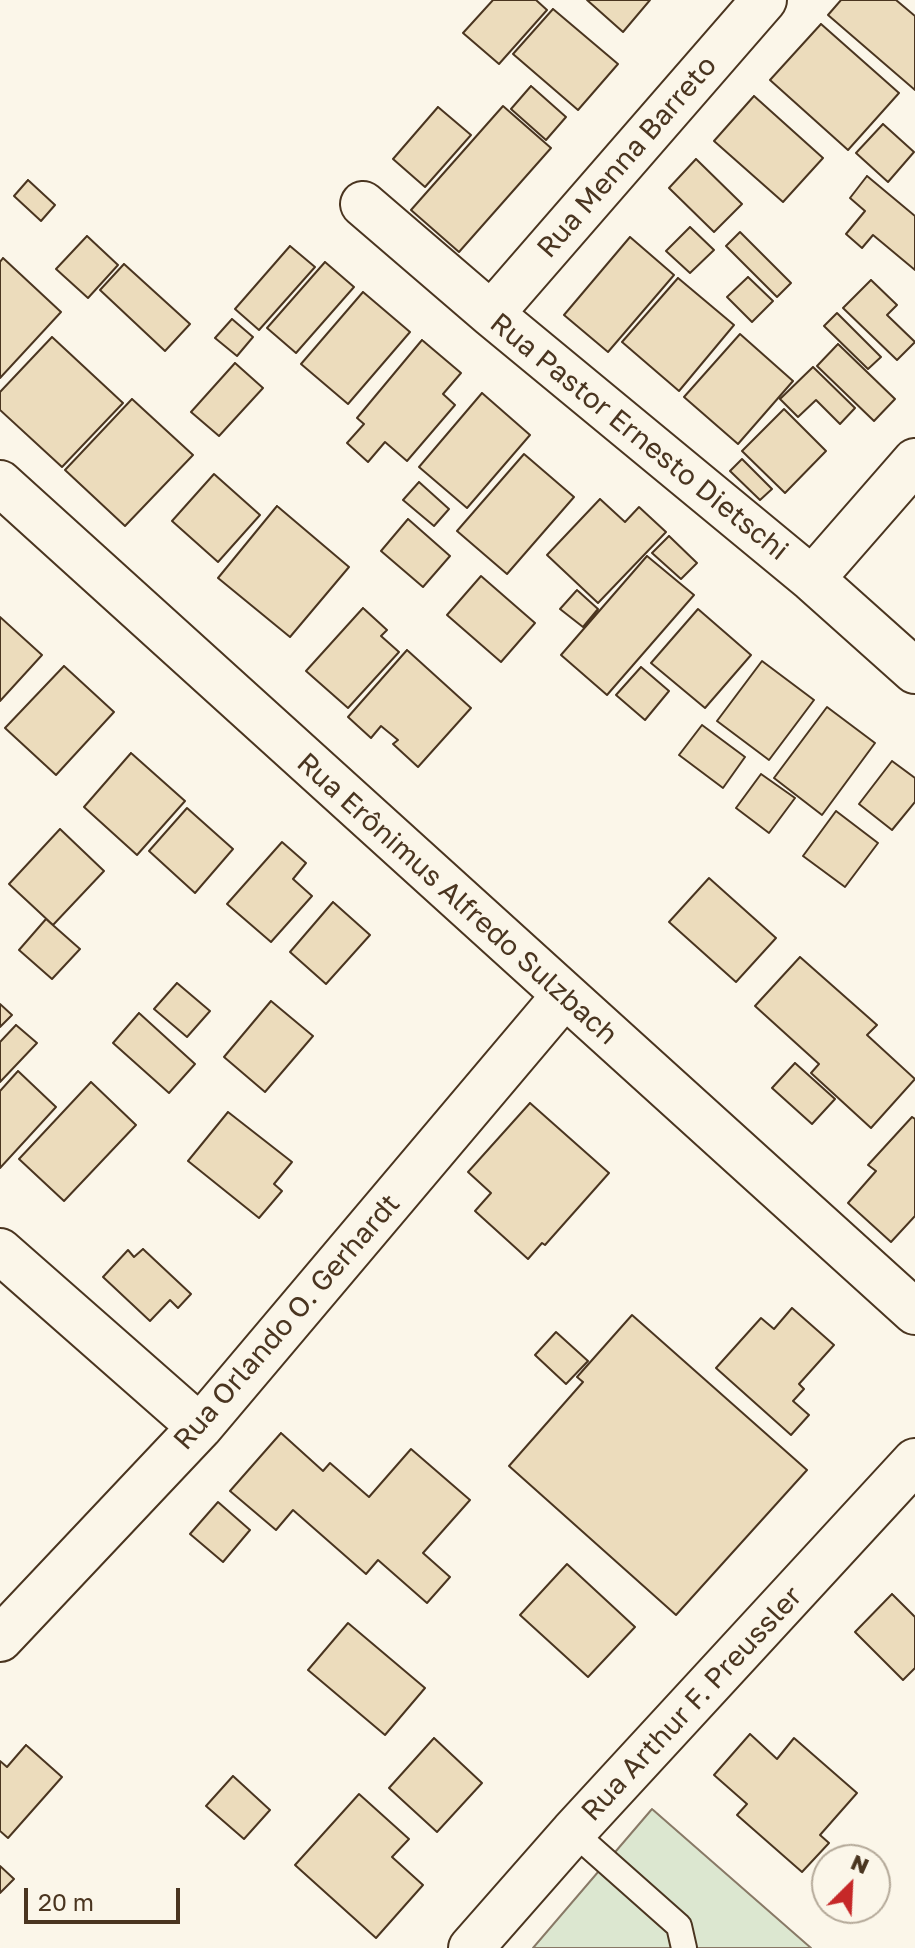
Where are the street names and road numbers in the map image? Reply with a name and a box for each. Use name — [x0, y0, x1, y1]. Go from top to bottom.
street label: Rua Menna Barreto — [530, 49, 724, 265]
street label: Rua Pastor Ernesto Dietschi — [483, 306, 795, 568]
street label: Rua Erônimus Alfredo Sulzbach — [290, 746, 624, 1052]
street label: Rua Orlando O. Gerhardt — [167, 1187, 407, 1457]
street label: Rua Arthur F. Preussler — [575, 1580, 809, 1828]

